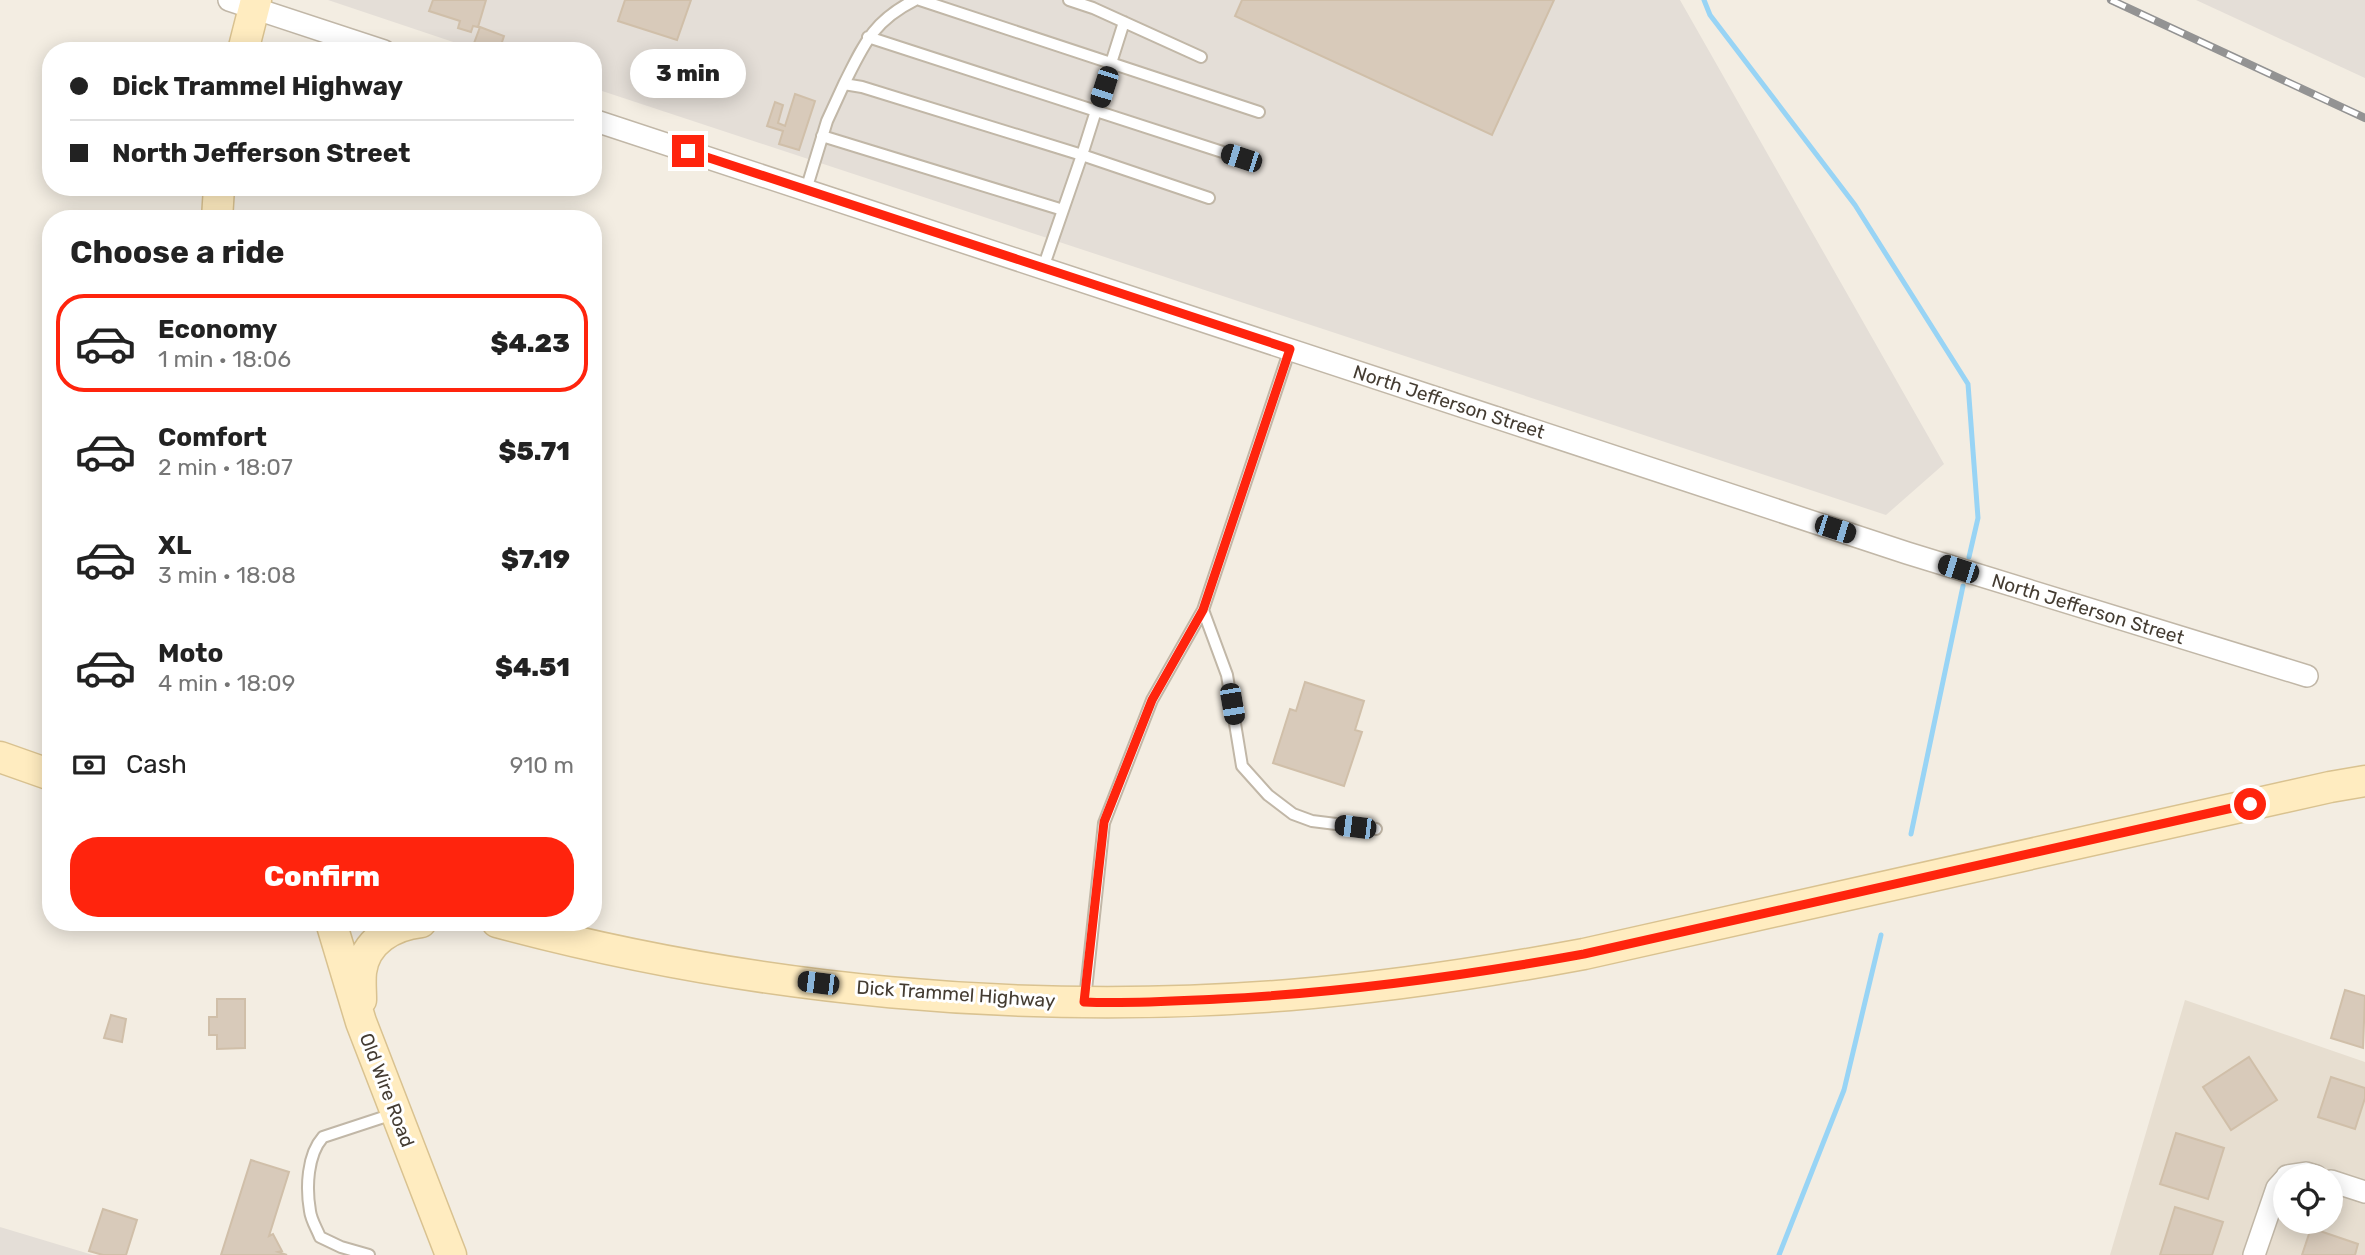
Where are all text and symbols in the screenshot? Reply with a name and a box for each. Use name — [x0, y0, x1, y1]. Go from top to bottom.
callout: 3 min — [630, 50, 746, 99]
text: 3 min — [656, 59, 720, 87]
car — [1088, 64, 1121, 110]
text: Dick Trammel Highway — [112, 71, 403, 102]
route end — [672, 135, 704, 167]
text: North Jefferson Street — [112, 138, 410, 169]
car — [1218, 142, 1265, 174]
text: Choose a ride — [70, 233, 284, 271]
icon: car — [74, 312, 137, 375]
text: Economy — [158, 314, 277, 345]
text: $4.23 — [491, 328, 570, 359]
text: 1 min · 18:06 — [158, 345, 291, 373]
street label: North Jefferson Street — [1350, 360, 1548, 444]
icon: car — [74, 420, 137, 483]
text: Comfort — [158, 422, 267, 453]
text: $5.71 — [499, 436, 570, 467]
text: 2 min · 18:07 — [158, 453, 293, 481]
car — [1812, 513, 1859, 545]
icon: car — [74, 528, 137, 591]
text: XL — [158, 530, 191, 561]
text: $7.19 — [501, 544, 570, 575]
car — [1935, 553, 1982, 585]
text: 3 min · 18:08 — [158, 561, 296, 589]
street label: North Jefferson Street — [1989, 569, 2188, 649]
icon: car — [74, 636, 137, 699]
text: Moto — [158, 638, 223, 669]
text: $4.51 — [495, 652, 570, 683]
text: 4 min · 18:09 — [158, 669, 295, 697]
car — [1219, 681, 1246, 727]
icon: cash — [70, 746, 108, 784]
text: Cash — [126, 749, 187, 780]
text: 910 m — [510, 751, 574, 779]
route start — [2234, 788, 2266, 820]
car — [1333, 814, 1378, 840]
button: Confirm — [70, 837, 574, 917]
car — [796, 970, 841, 996]
street label: Dick Trammel Highway — [856, 976, 1056, 1012]
street label: Old Wire Road — [355, 1030, 419, 1150]
map controls — [2273, 1164, 2343, 1234]
button: locate — [2273, 1164, 2343, 1234]

